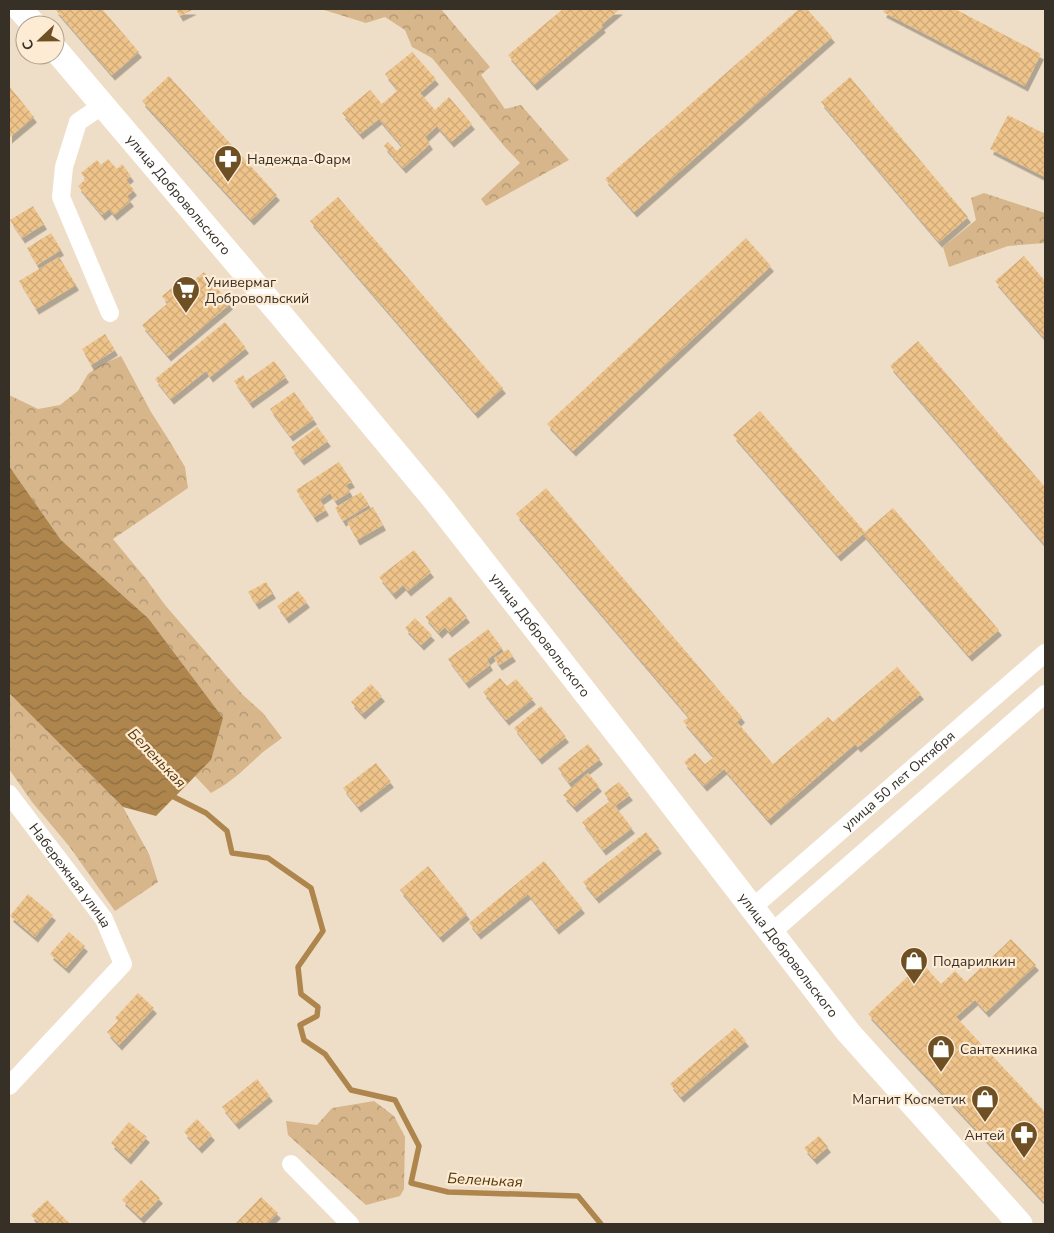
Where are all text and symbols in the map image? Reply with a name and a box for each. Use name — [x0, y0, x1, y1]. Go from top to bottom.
north arrow — [15, 15, 65, 65]
text: С — [18, 36, 39, 53]
street label: улица Добровольского — [122, 131, 235, 259]
pharmacy icon: Надежда-Фарм — [213, 144, 243, 183]
place label: Надежда-Фарм — [247, 150, 351, 169]
place label: Универмаг Добровольский — [204, 273, 309, 308]
supermarket icon: Универмаг Добровольский — [171, 275, 201, 314]
street label: улица Добровольского — [486, 569, 595, 701]
water label: Беленькая — [124, 724, 190, 792]
street label: улица 50 лет Октября — [838, 726, 959, 836]
street label: Набережная улица — [24, 819, 116, 931]
street label: улица Добровольского — [734, 889, 842, 1022]
shop icon: Подарилкин — [899, 946, 929, 985]
place label: Подарилкин — [933, 952, 1016, 971]
shop icon: Сантехника — [926, 1034, 956, 1073]
place label: Сантехника — [960, 1040, 1037, 1059]
shop icon: Магнит Косметик — [970, 1084, 1000, 1123]
place label: Магнит Косметик — [852, 1090, 967, 1109]
pharmacy icon: Антей — [1009, 1120, 1039, 1159]
place label: Антей — [965, 1126, 1005, 1145]
water label: Беленькая — [447, 1168, 523, 1192]

